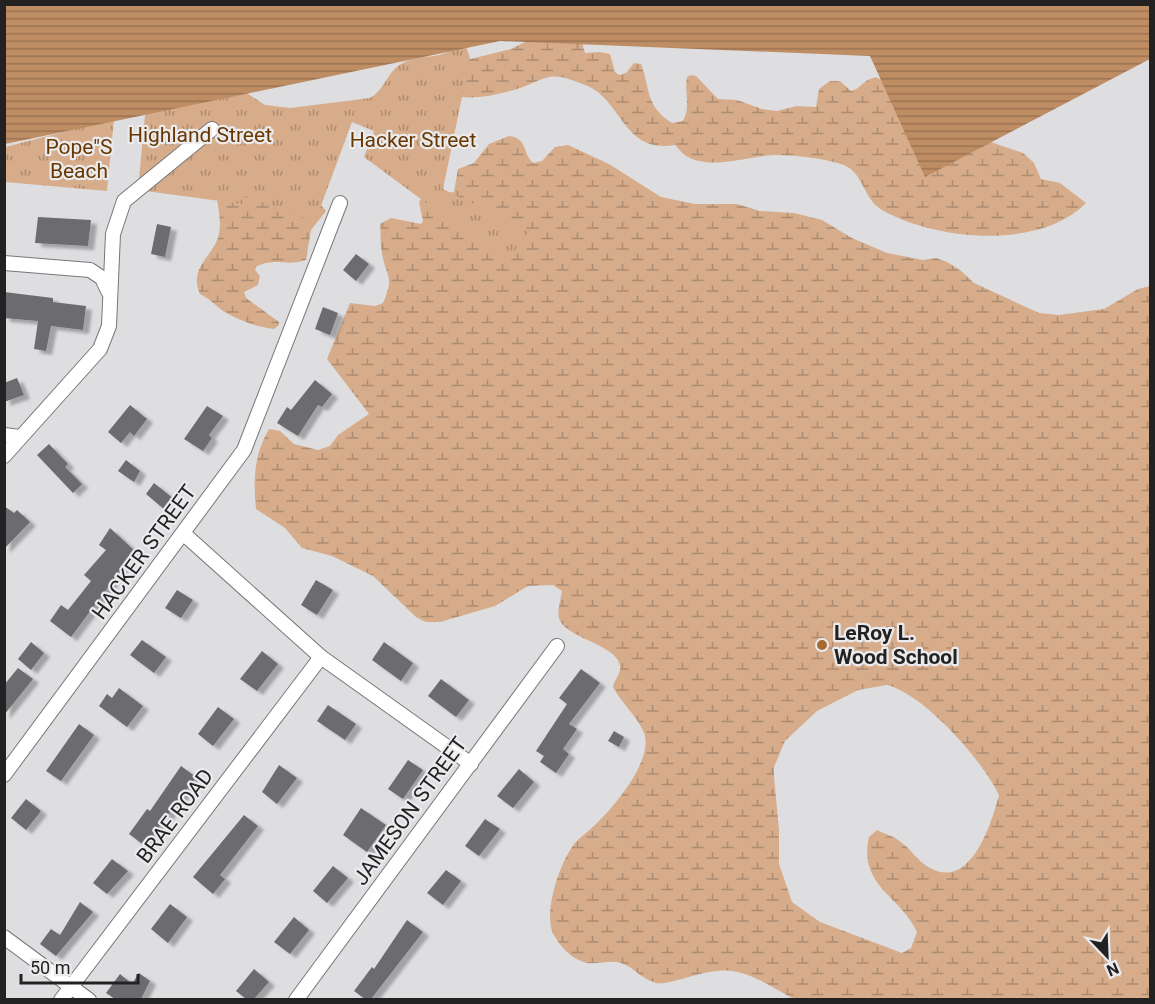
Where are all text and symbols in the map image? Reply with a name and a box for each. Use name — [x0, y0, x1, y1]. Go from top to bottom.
park label: Highland Street — [128, 123, 272, 147]
park label: Hacker Street — [350, 128, 476, 152]
park label: Pope"S Beach — [45, 135, 113, 183]
street label: HACKER STREET — [87, 480, 201, 624]
place label: LeRoy L. Wood School — [834, 621, 958, 669]
marker: LeRoy L. Wood School — [815, 638, 829, 652]
street label: JAMESON STREET — [348, 732, 472, 890]
street label: BRAE ROAD — [132, 764, 218, 868]
north arrow — [1077, 926, 1137, 986]
scale bar — [21, 947, 138, 985]
text: 50 m — [30, 957, 70, 978]
text: N — [1104, 958, 1122, 980]

